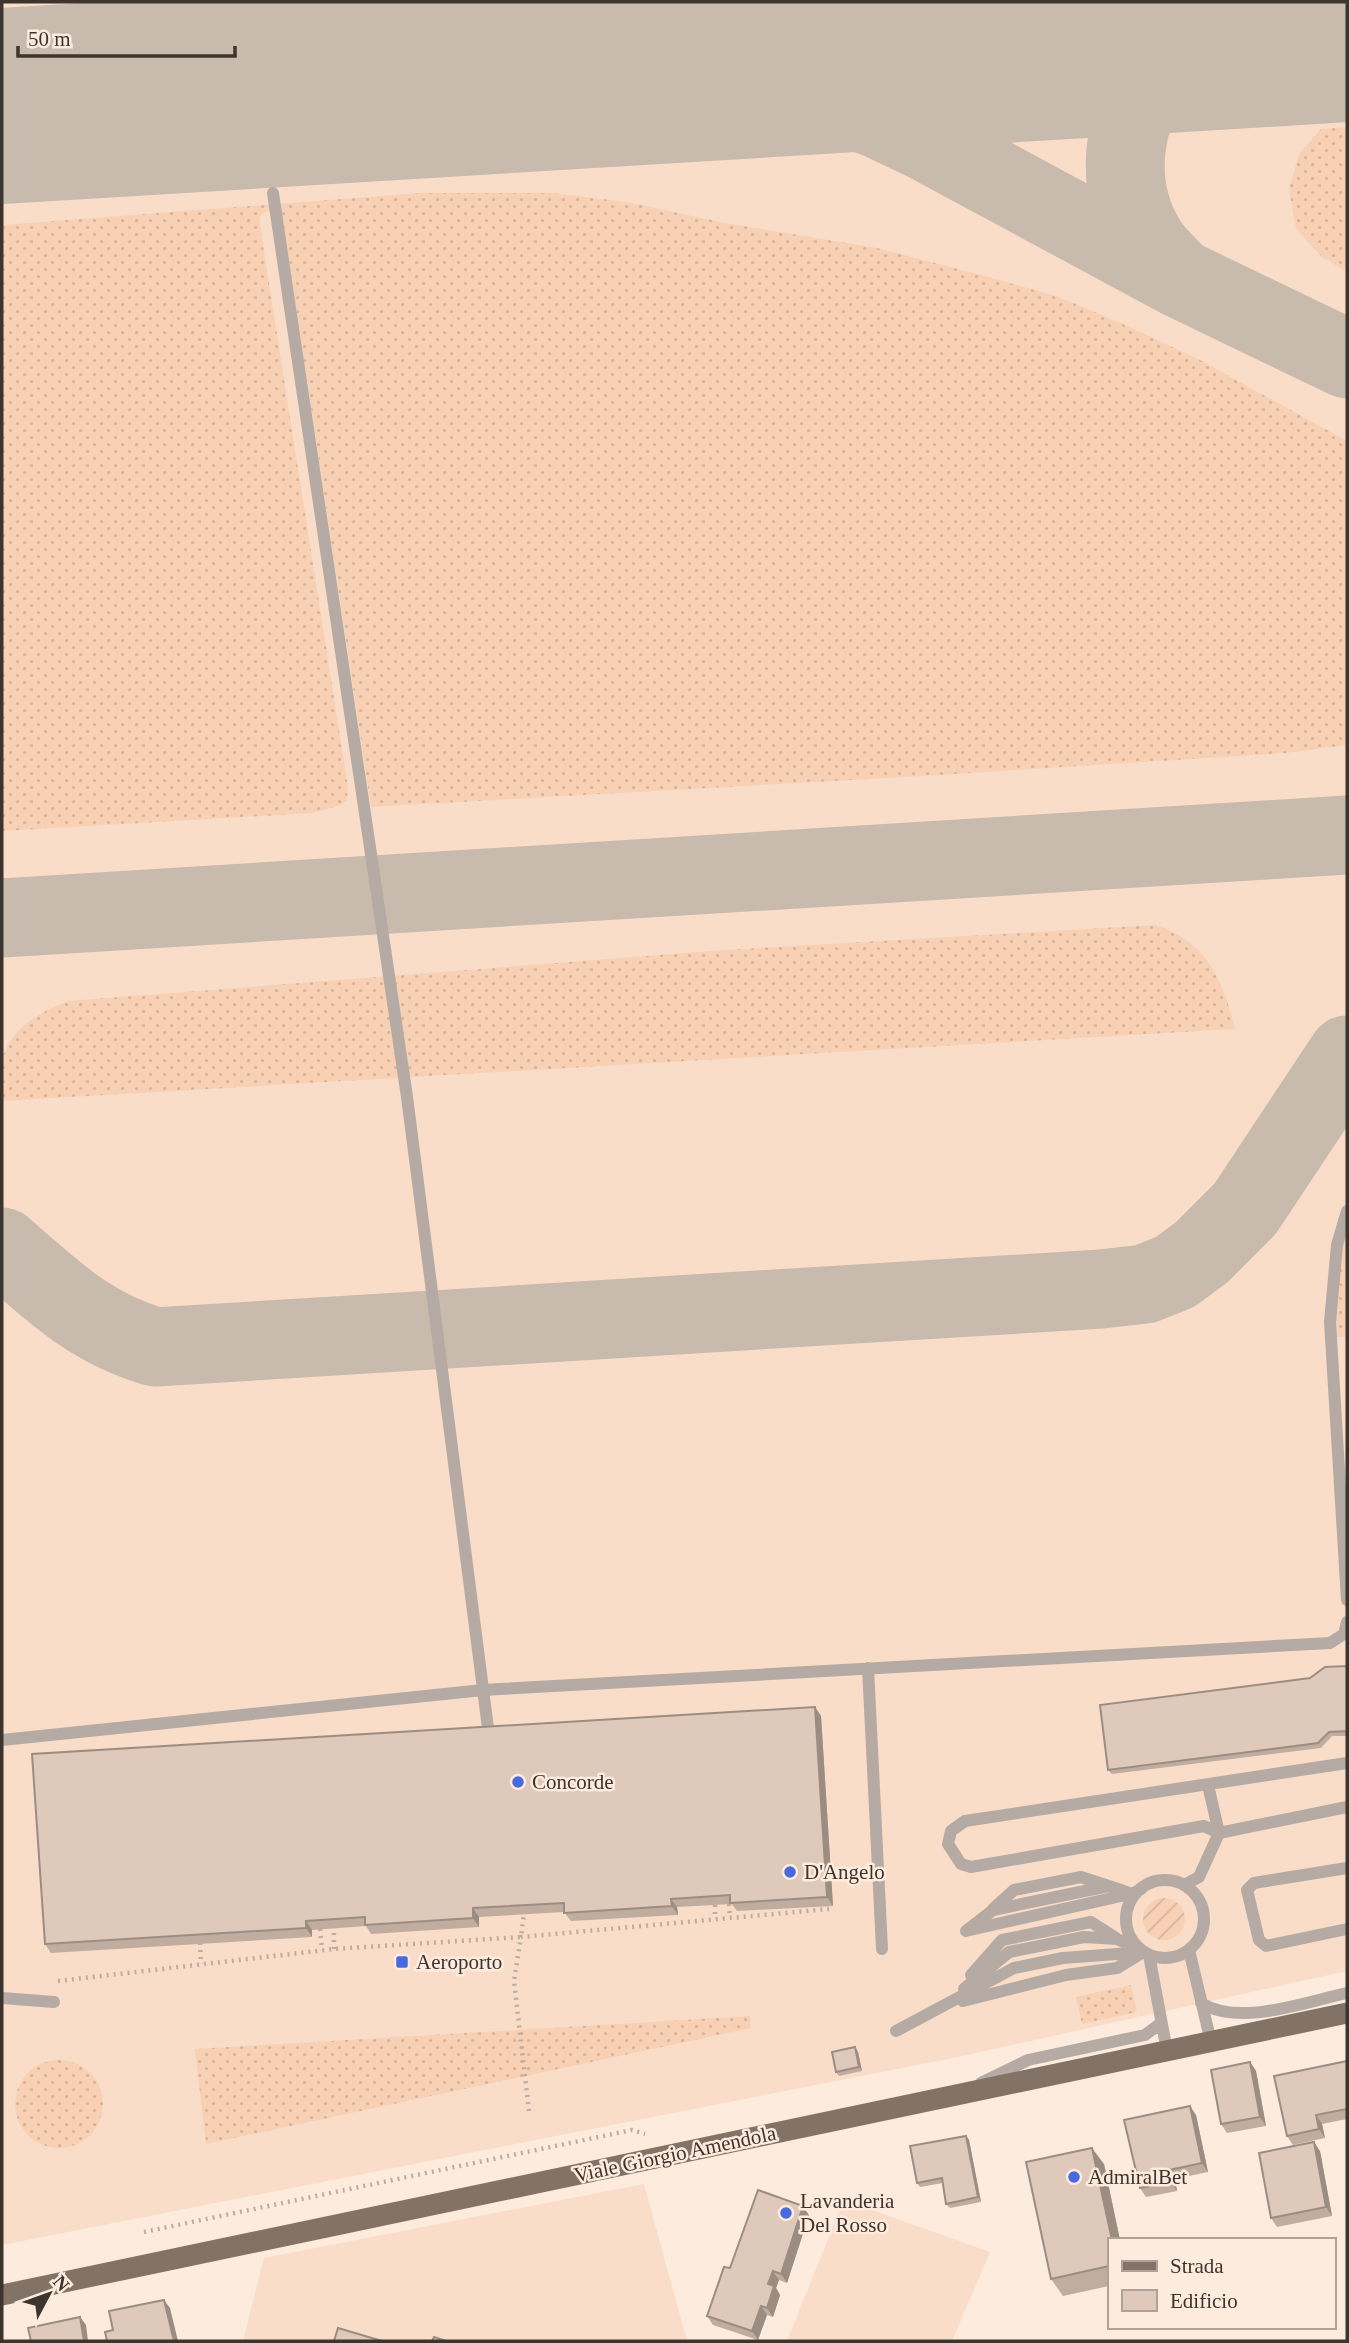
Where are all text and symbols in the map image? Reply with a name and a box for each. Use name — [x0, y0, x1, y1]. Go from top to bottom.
scale bar — [18, 14, 234, 58]
text: 50 m — [28, 27, 71, 51]
place label: Concorde — [532, 1770, 614, 1794]
marker: Concorde — [510, 1774, 526, 1790]
place label: D'Angelo — [804, 1860, 885, 1884]
marker: D'Angelo — [782, 1864, 798, 1880]
place label: Aeroporto — [416, 1950, 502, 1974]
marker: Aeroporto — [394, 1954, 410, 1970]
street label: Viale Giorgio Amendola — [572, 2121, 779, 2187]
place label: AdmiralBet — [1088, 2165, 1187, 2189]
marker: AdmiralBet — [1066, 2169, 1082, 2185]
place label: Lavanderia Del Rosso — [800, 2189, 895, 2237]
marker: Lavanderia Del Rosso — [778, 2205, 794, 2221]
legend — [1108, 2238, 1335, 2329]
text: Strada — [1170, 2254, 1224, 2278]
north arrow — [14, 2259, 84, 2329]
text: N — [49, 2271, 74, 2295]
text: Edificio — [1170, 2289, 1238, 2313]

